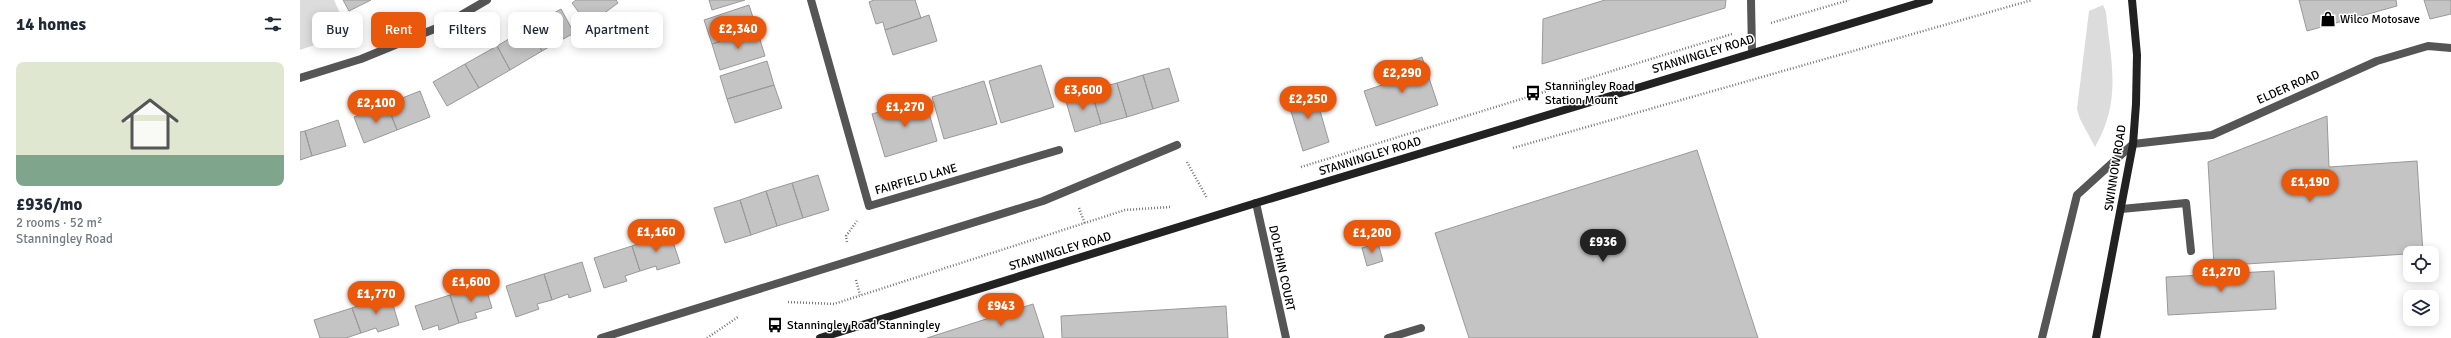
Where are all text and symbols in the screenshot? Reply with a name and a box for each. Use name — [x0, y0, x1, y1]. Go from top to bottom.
shop icon: Wilco Motosave — [2319, 10, 2337, 28]
chip: Buy — [312, 12, 363, 48]
chip: Rent — [371, 12, 426, 48]
chip: Filters — [434, 12, 500, 48]
chip: New — [508, 12, 563, 48]
chip: Apartment — [571, 12, 663, 48]
place label: Wilco Motosave — [2340, 12, 2420, 27]
icon: filters — [262, 13, 284, 35]
text: 14 homes — [16, 14, 86, 35]
pin: £2,340 — [705, 16, 771, 50]
text: £2,340 — [719, 21, 757, 37]
street label: STANNINGLEY ROAD — [1650, 32, 1756, 77]
pin: £2,290 — [1369, 60, 1435, 94]
text: £2,290 — [1383, 65, 1421, 81]
street label: ELDER ROAD — [2254, 67, 2322, 108]
pin: £3,600 — [1050, 77, 1116, 111]
place label: Stanningley Road Station Mount — [1545, 79, 1634, 108]
text: £3,600 — [1064, 82, 1102, 98]
bus stop icon: Stanningley Road Station Mount — [1524, 84, 1542, 102]
pin: £2,250 — [1275, 86, 1341, 120]
icon: home — [114, 88, 186, 160]
pin: £2,100 — [343, 90, 409, 124]
text: £2,250 — [1289, 91, 1327, 107]
pin: £1,270 — [872, 94, 938, 128]
text: £2,100 — [357, 95, 395, 111]
text: £1,270 — [886, 99, 924, 115]
street label: SWINNOW ROAD — [2101, 124, 2130, 212]
street label: STANNINGLEY ROAD — [1317, 134, 1423, 179]
street label: FAIRFIELD LANE — [873, 160, 959, 198]
pin: £1,190 — [2277, 169, 2343, 203]
text: £1,190 — [2291, 174, 2329, 190]
text: £936/mo — [16, 194, 82, 215]
text: 2 rooms · 52 m² — [16, 215, 102, 231]
pin: £1,160 — [623, 219, 689, 253]
pin: £1,200 — [1339, 220, 1405, 254]
text: £1,160 — [637, 224, 675, 240]
street label: DOLPHIN COURT — [1265, 224, 1298, 312]
text: £1,200 — [1353, 225, 1391, 241]
street label: STANNINGLEY ROAD — [1007, 229, 1113, 274]
pin: £936 — [1579, 229, 1627, 263]
text: Stanningley Road — [16, 231, 113, 247]
text: £936 — [1589, 234, 1617, 250]
map controls — [2403, 246, 2439, 326]
button: locate — [2403, 246, 2439, 282]
pin: £1,270 — [2188, 259, 2254, 293]
text: £1,270 — [2202, 264, 2240, 280]
pin: £1,600 — [438, 269, 504, 303]
text: £1,600 — [452, 274, 490, 290]
pin: £1,770 — [343, 281, 409, 315]
text: £1,770 — [357, 286, 395, 302]
button: layers — [2403, 290, 2439, 326]
pin: £943 — [977, 293, 1025, 327]
text: £943 — [987, 298, 1015, 314]
bus stop icon: Stanningley Road Stanningley — [766, 316, 784, 334]
place label: Stanningley Road Stanningley — [787, 318, 940, 333]

